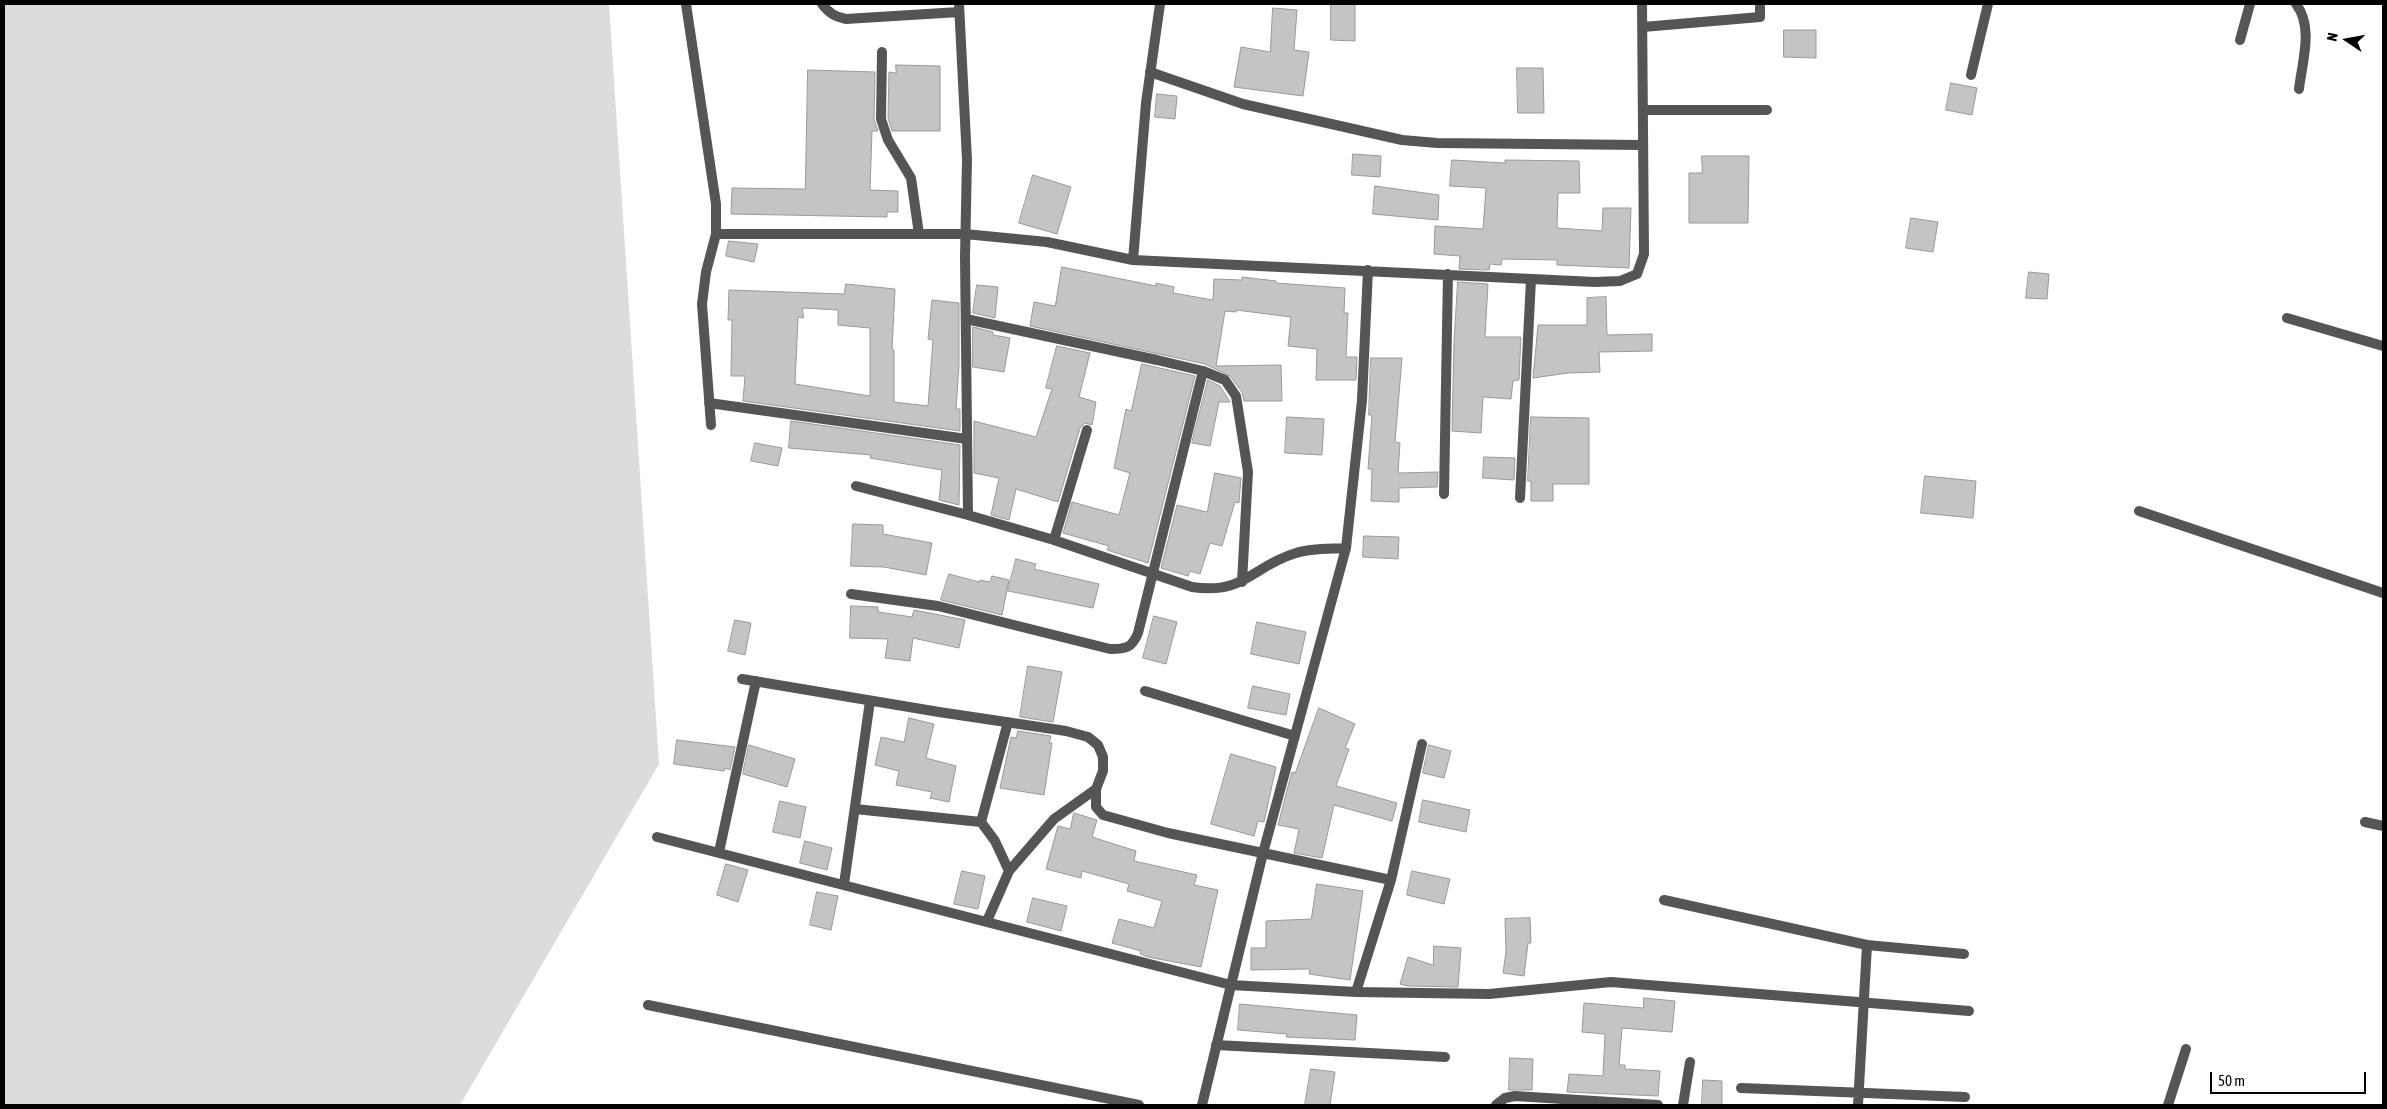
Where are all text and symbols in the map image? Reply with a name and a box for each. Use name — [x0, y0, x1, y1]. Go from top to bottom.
north arrow — [2322, 15, 2372, 65]
text: N — [2324, 31, 2341, 43]
scale bar — [2212, 1062, 2368, 1094]
text: 50 m — [2218, 1072, 2245, 1089]

